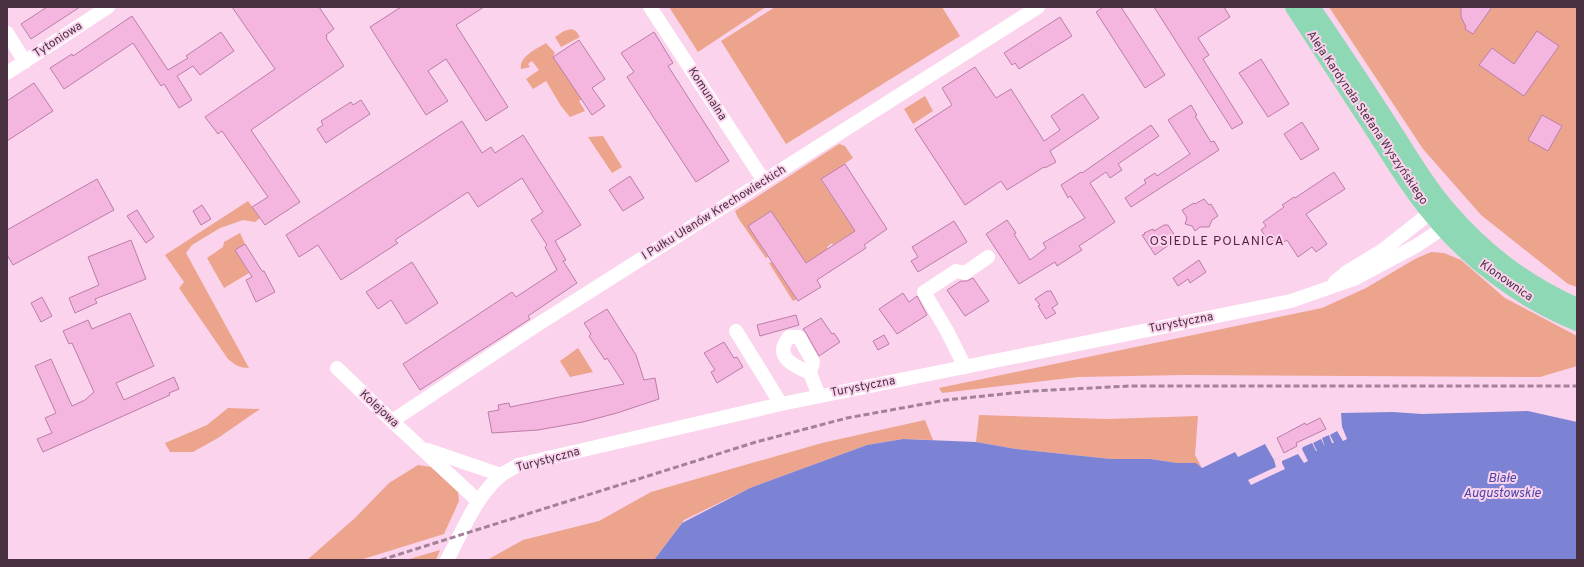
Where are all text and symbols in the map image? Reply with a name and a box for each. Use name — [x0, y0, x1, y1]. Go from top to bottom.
street label: Tytoniowa — [30, 18, 86, 62]
street label: Aleja Kardynała Stefana Wyszyńskiego — [1303, 28, 1432, 208]
street label: Komunalna — [684, 64, 730, 124]
street label: I Pułku Ułanów Krechowieckich — [639, 162, 789, 264]
district label: OSIEDLE POLANICA — [1149, 234, 1285, 250]
street label: Klonownica — [1476, 257, 1536, 305]
street label: Turystyczna — [1147, 309, 1215, 337]
street label: Turystyczna — [829, 373, 897, 401]
street label: Kolejowa — [356, 387, 402, 431]
street label: Turystyczna — [514, 444, 582, 476]
water label: Białe Augustowskie — [1463, 471, 1541, 502]

